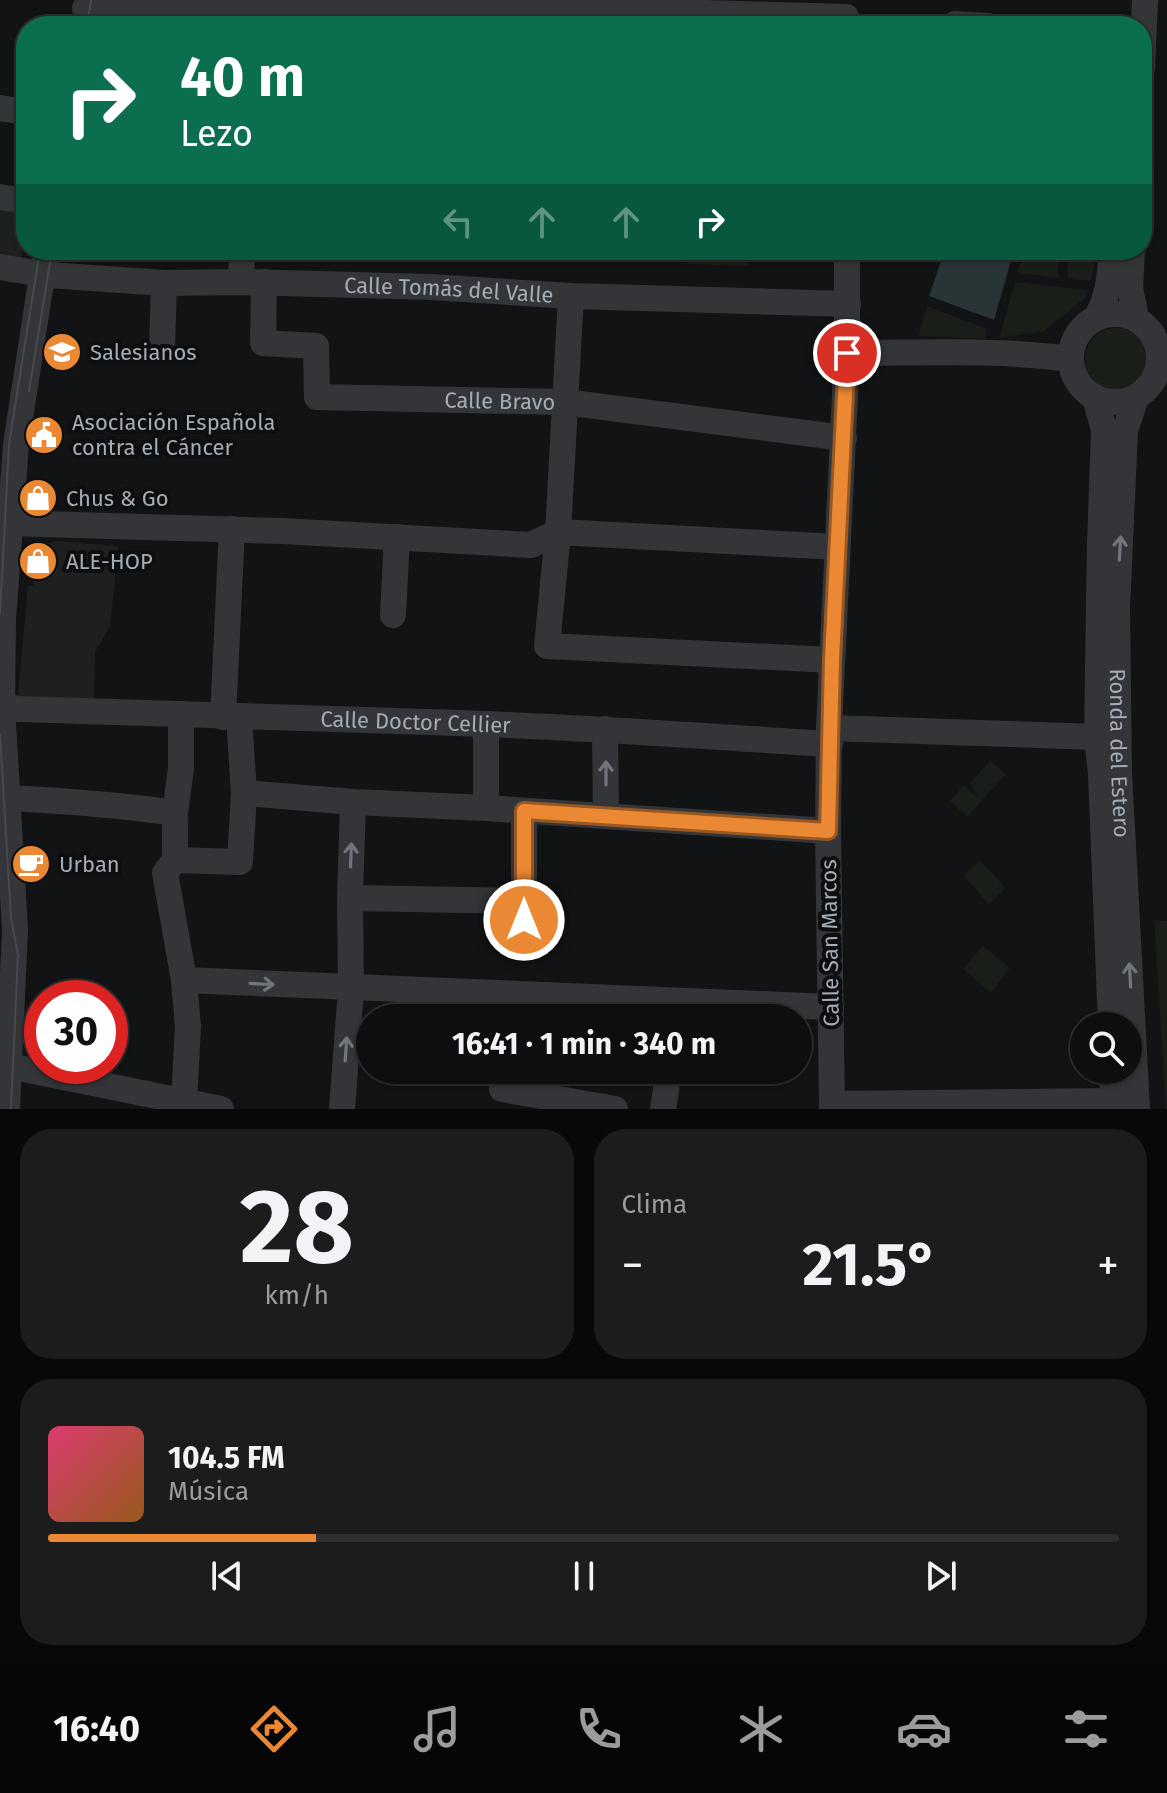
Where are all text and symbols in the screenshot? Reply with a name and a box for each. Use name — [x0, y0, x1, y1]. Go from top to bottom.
text: 40 m — [180, 44, 305, 111]
icon: right — [48, 48, 152, 152]
text: Lezo — [180, 112, 253, 156]
icon: left — [436, 200, 480, 244]
icon: ahead — [520, 200, 564, 244]
icon: ahead — [604, 200, 648, 244]
icon: right — [688, 200, 732, 244]
street label: Calle Tomás del Valle — [344, 271, 554, 308]
pin — [813, 319, 881, 387]
school or university icon: Salesianos — [41, 331, 83, 373]
icon: arrive — [825, 331, 869, 375]
place label: Salesianos — [90, 339, 197, 366]
street label: Calle Bravo — [444, 386, 556, 415]
place label: Asociación Española contra el Cáncer — [72, 409, 276, 461]
public building icon: Asociación Española contra el Cáncer — [23, 414, 65, 456]
shop icon: Chus & Go — [17, 477, 59, 519]
place label: Chus & Go — [66, 485, 169, 512]
one-way arrow — [1112, 535, 1127, 562]
shop icon: ALE-HOP — [17, 540, 59, 582]
place label: ALE-HOP — [66, 548, 153, 575]
street label: Ronda del Estero — [1104, 668, 1136, 838]
street label: Calle Doctor Cellier — [320, 705, 512, 738]
one-way arrow — [598, 760, 613, 787]
one-way arrow — [344, 842, 359, 869]
cafe icon: Urban — [10, 843, 52, 885]
place label: Urban — [59, 851, 120, 878]
street label: Calle San Marcos — [815, 859, 845, 1027]
position arrow — [482, 878, 566, 962]
one-way arrow — [1122, 962, 1137, 989]
one-way arrow — [248, 977, 275, 992]
speed limit sign: 30 — [24, 980, 128, 1084]
map controls — [1070, 1012, 1142, 1084]
button: search — [1070, 1012, 1142, 1084]
text: 16:41 · 1 min · 340 m — [452, 1026, 716, 1062]
one-way arrow — [339, 1036, 354, 1063]
text: 28 — [240, 1165, 354, 1290]
text: Clima — [622, 1189, 687, 1220]
text: 21.5° — [803, 1229, 938, 1301]
text: − — [622, 1239, 644, 1292]
text: + — [1097, 1239, 1119, 1292]
text: km/h — [265, 1280, 329, 1311]
text: 104.5 FM — [168, 1440, 285, 1476]
text: Música — [168, 1476, 249, 1507]
icon: previous — [205, 1554, 249, 1598]
icon: pause — [562, 1554, 606, 1598]
icon: next — [919, 1554, 963, 1598]
icon: directions — [246, 1701, 302, 1757]
icon: music — [409, 1701, 465, 1757]
icon: phone — [571, 1701, 627, 1757]
icon: climate — [733, 1701, 789, 1757]
icon: car — [896, 1701, 952, 1757]
icon: filters — [1058, 1701, 1114, 1757]
text: 16:40 — [53, 1707, 140, 1751]

